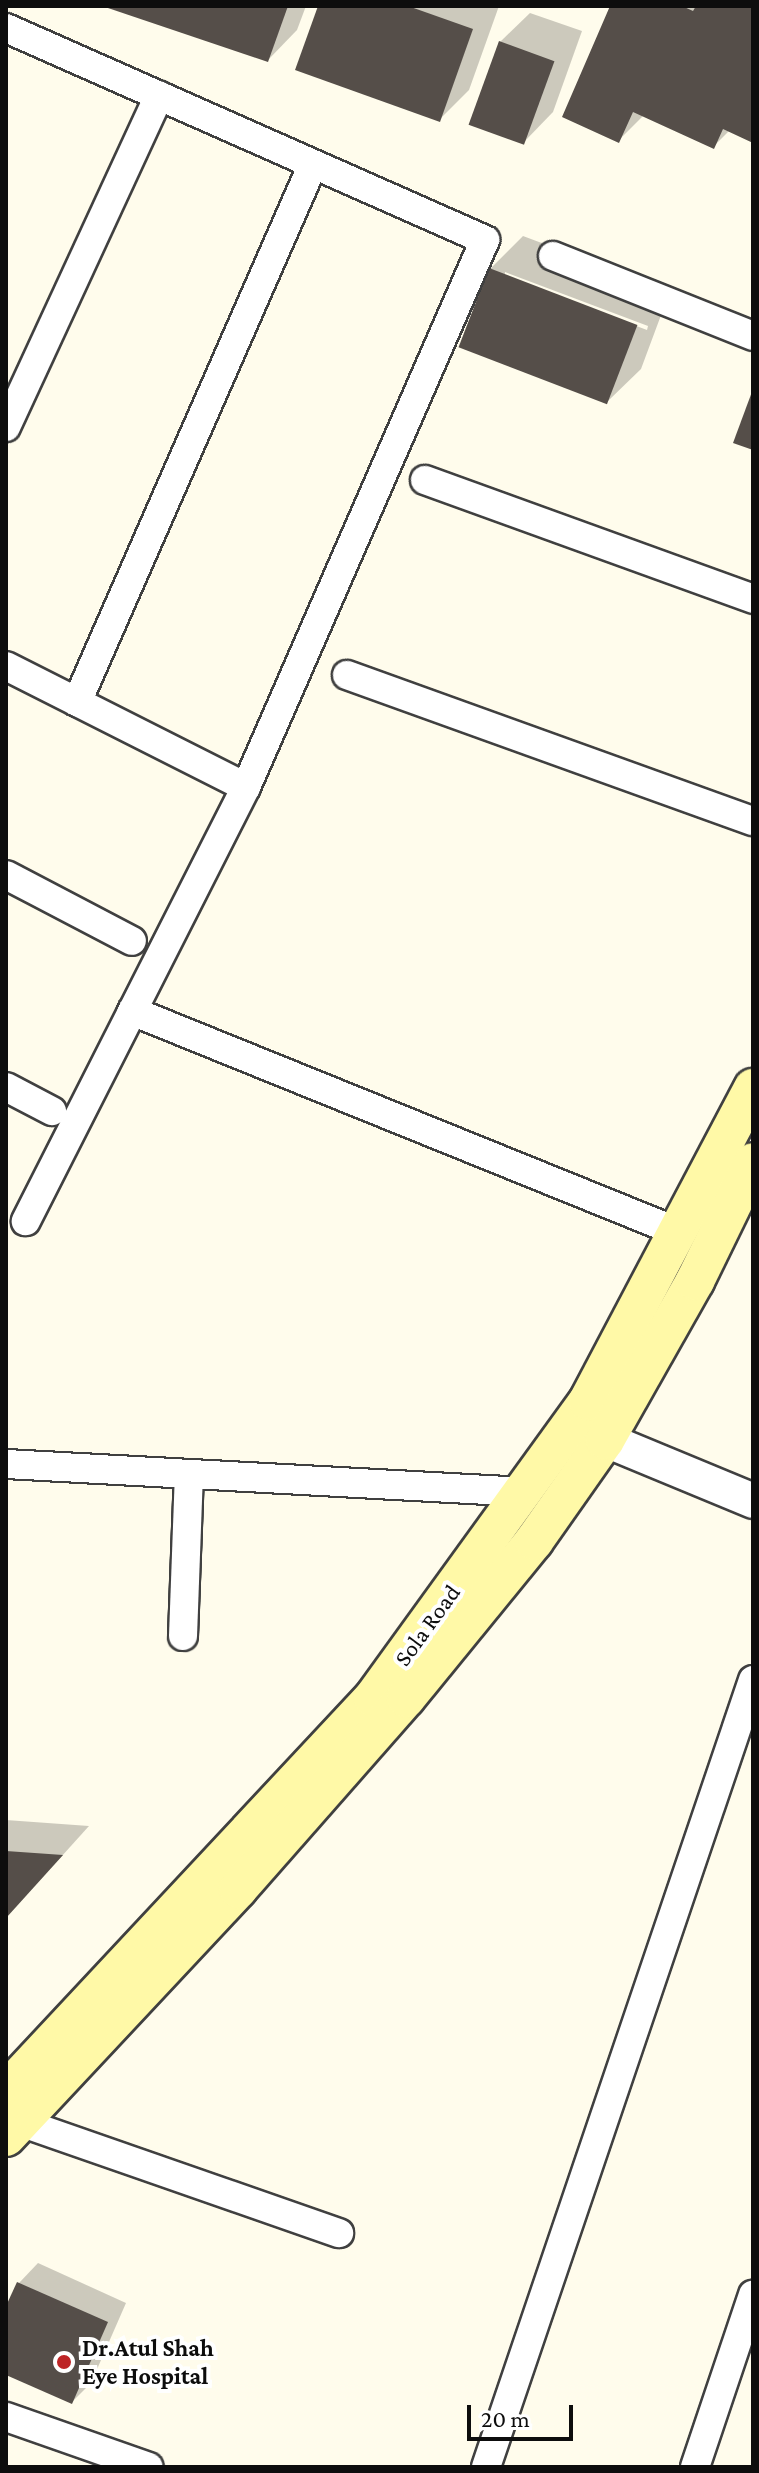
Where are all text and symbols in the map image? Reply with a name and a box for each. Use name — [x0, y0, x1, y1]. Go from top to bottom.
street label: Sola Road — [388, 1579, 466, 1671]
place label: Dr.Atul Shah Eye Hospital — [82, 2334, 214, 2390]
marker: Dr.Atul Shah Eye Hospital — [53, 2351, 75, 2373]
scale bar — [471, 2389, 577, 2439]
text: 20 m — [481, 2405, 530, 2432]

